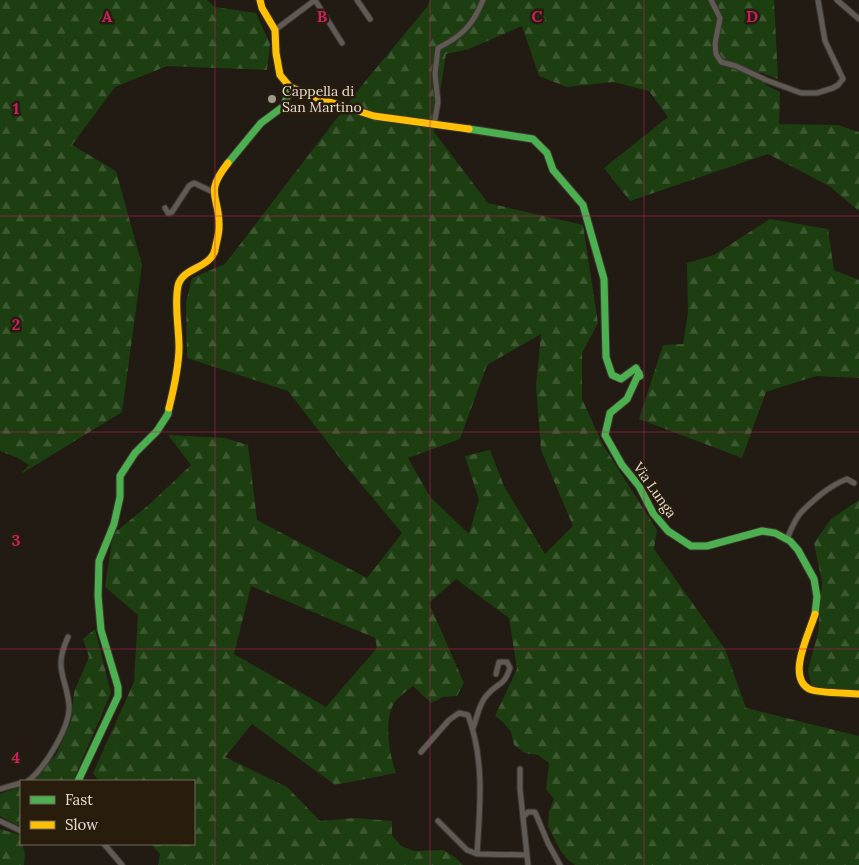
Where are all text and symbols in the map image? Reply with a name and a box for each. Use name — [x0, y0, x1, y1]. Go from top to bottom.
text: A — [102, 6, 113, 26]
text: B — [317, 6, 328, 26]
text: C — [531, 6, 543, 26]
text: D — [746, 6, 758, 26]
place label: Cappella di San Martino — [282, 82, 362, 116]
marker: Cappella di San Martino — [266, 93, 278, 105]
text: 1 — [13, 98, 19, 118]
text: 2 — [12, 314, 20, 334]
street label: Via Lunga — [629, 458, 681, 521]
text: 3 — [12, 530, 21, 550]
text: 4 — [12, 747, 21, 767]
legend — [20, 780, 195, 845]
text: Fast — [65, 790, 93, 809]
text: Slow — [65, 815, 98, 834]

